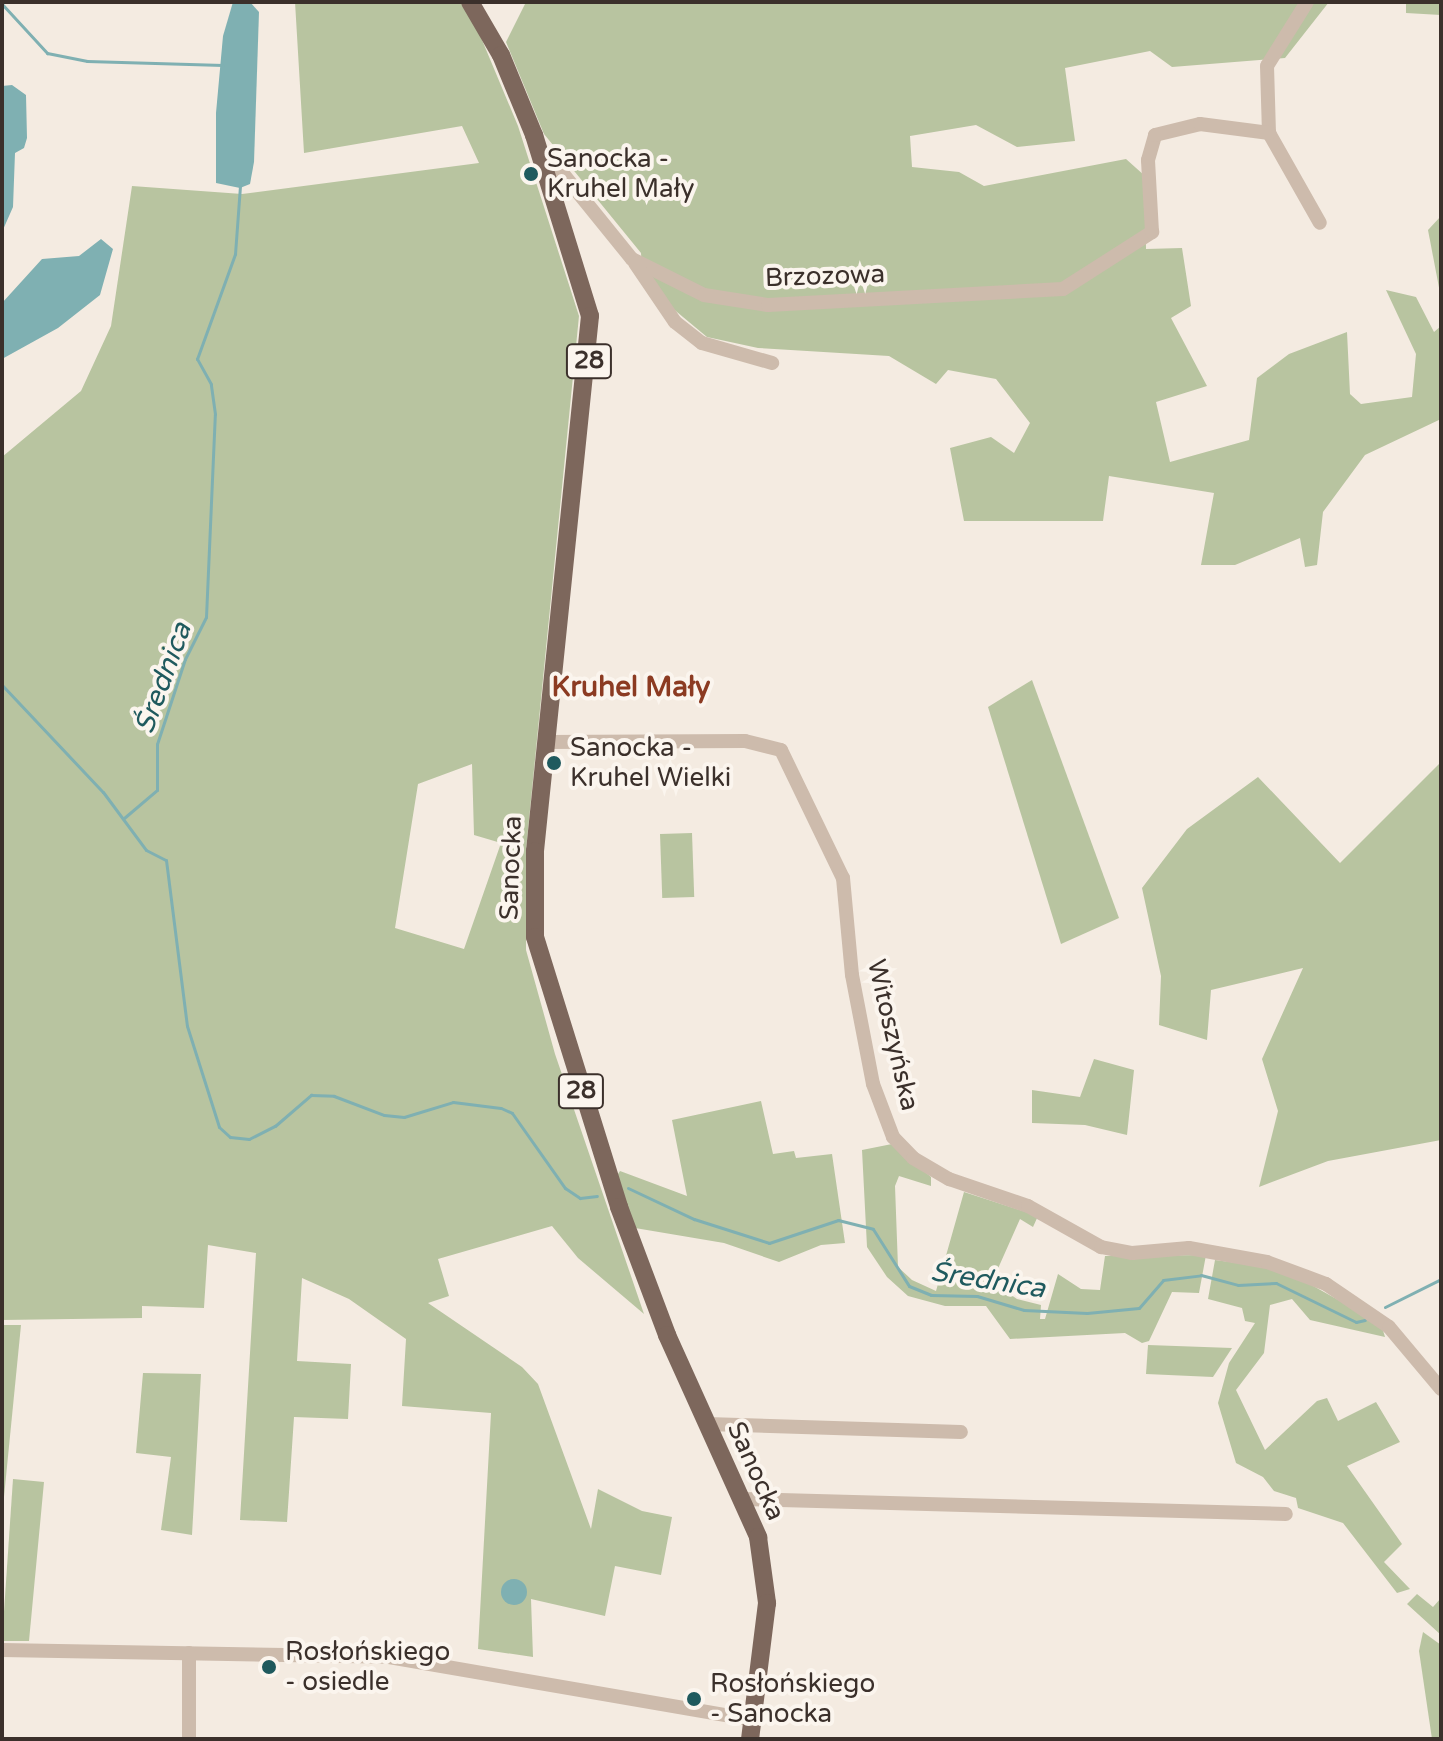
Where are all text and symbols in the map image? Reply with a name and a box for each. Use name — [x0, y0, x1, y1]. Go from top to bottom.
place label: Sanocka - Kruhel Mały — [547, 143, 694, 204]
marker: Sanocka - Kruhel Mały — [522, 165, 540, 183]
street label: Brzozowa — [764, 258, 886, 294]
road number: 28 — [565, 341, 613, 381]
water label: Średnica — [127, 618, 199, 738]
district label: Kruhel Mały — [552, 670, 710, 704]
place label: Sanocka - Kruhel Wielki — [570, 732, 731, 794]
marker: Sanocka - Kruhel Wielki — [545, 754, 563, 772]
street label: Sanocka — [494, 815, 528, 921]
street label: Witoszyńska — [860, 956, 926, 1114]
road number: 28 — [557, 1071, 605, 1111]
water label: Średnica — [928, 1254, 1048, 1306]
street label: Sanocka — [720, 1417, 792, 1525]
place label: Rosłońskiego - osiedle — [285, 1636, 450, 1698]
marker: Rosłońskiego - osiedle — [260, 1658, 278, 1676]
place label: Rosłońskiego - Sanocka — [710, 1668, 875, 1730]
marker: Rosłońskiego - Sanocka — [685, 1690, 703, 1708]

